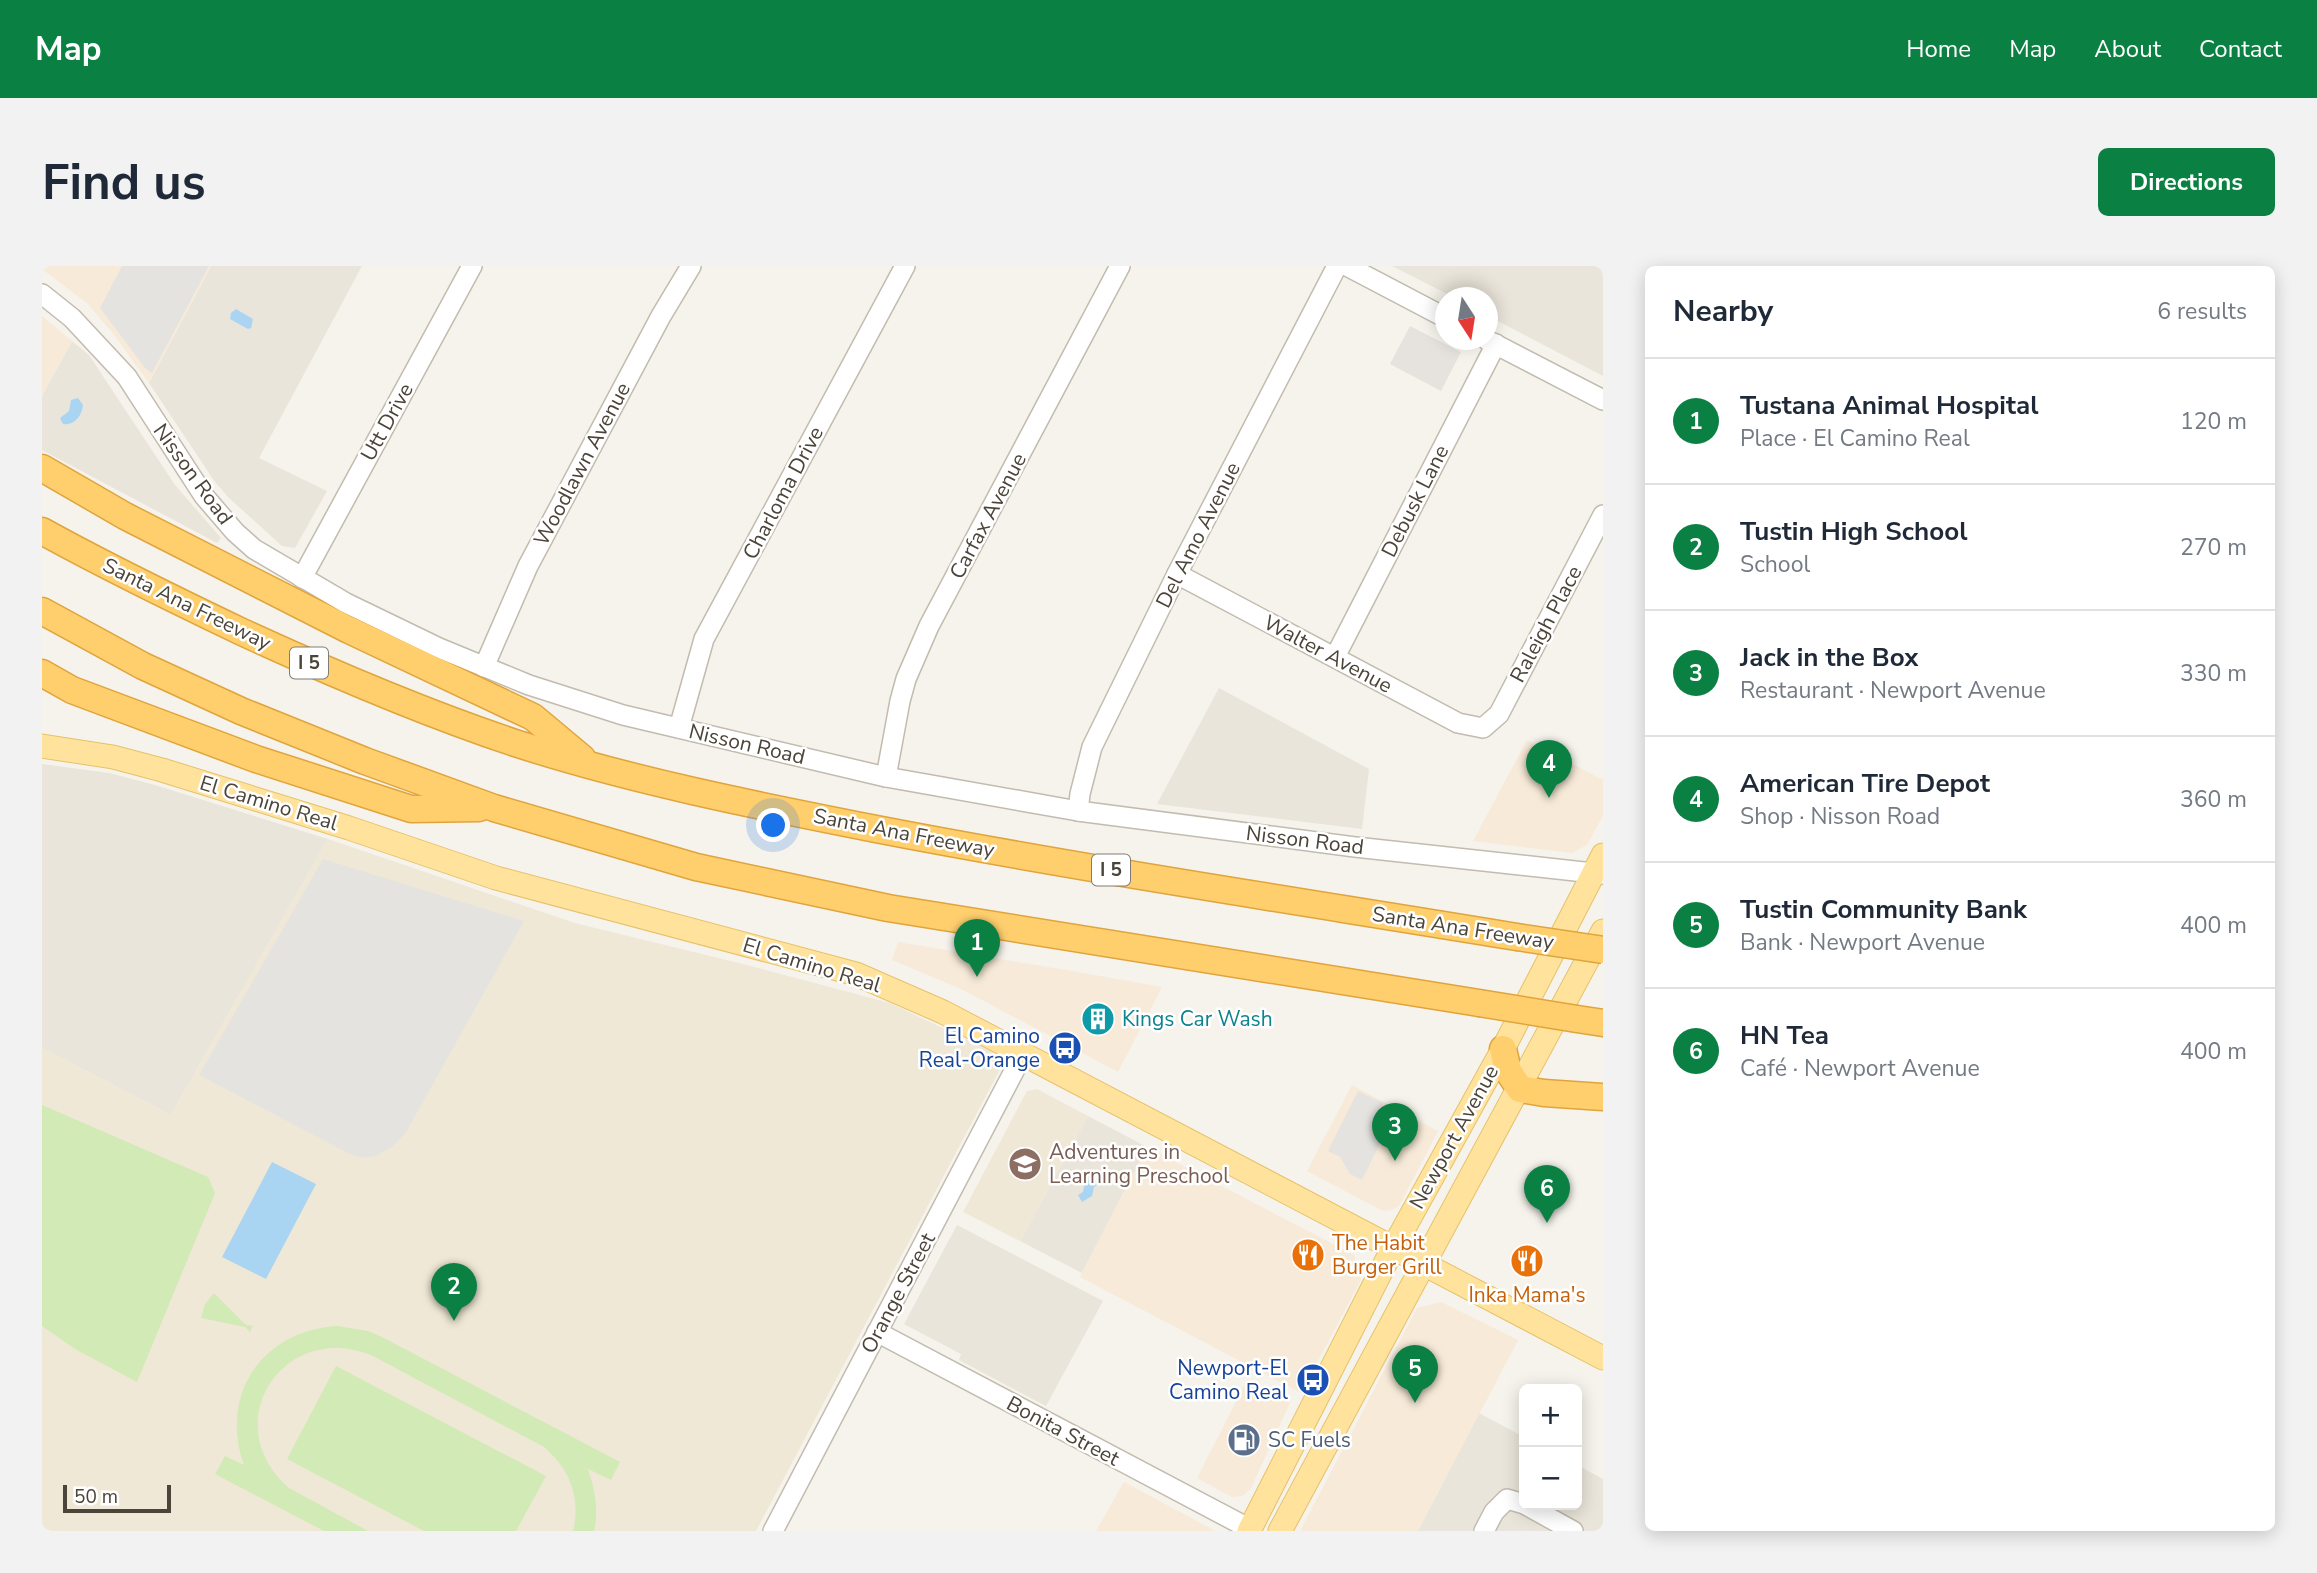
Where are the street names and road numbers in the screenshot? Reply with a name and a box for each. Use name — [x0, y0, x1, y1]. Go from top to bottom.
street label: Woodlawn Avenue — [527, 377, 637, 551]
street label: Utt Drive — [354, 378, 420, 466]
street label: Nisson Road — [147, 418, 239, 530]
street label: Charloma Drive — [736, 422, 830, 564]
street label: Debusk Lane — [1375, 440, 1455, 562]
street label: Carfax Avenue — [943, 448, 1033, 584]
street label: Del Amo Avenue — [1149, 457, 1247, 613]
street label: Santa Ana Freeway — [98, 551, 276, 657]
street label: Raleigh Place — [1504, 561, 1588, 687]
street label: Walter Avenue — [1259, 608, 1397, 700]
road number: I 5 — [290, 648, 328, 678]
street label: Nisson Road — [686, 717, 808, 771]
street label: El Camino Real — [197, 769, 342, 838]
street label: Santa Ana Freeway — [811, 802, 997, 864]
street label: Nisson Road — [1244, 819, 1366, 861]
road number: I 5 — [1092, 855, 1130, 886]
street label: Santa Ana Freeway — [1370, 900, 1556, 956]
street label: El Camino Real — [740, 931, 885, 1000]
street label: Newport Avenue — [1403, 1060, 1505, 1214]
street label: Orange Street — [854, 1227, 942, 1358]
street label: Bonita Street — [1002, 1390, 1125, 1473]

